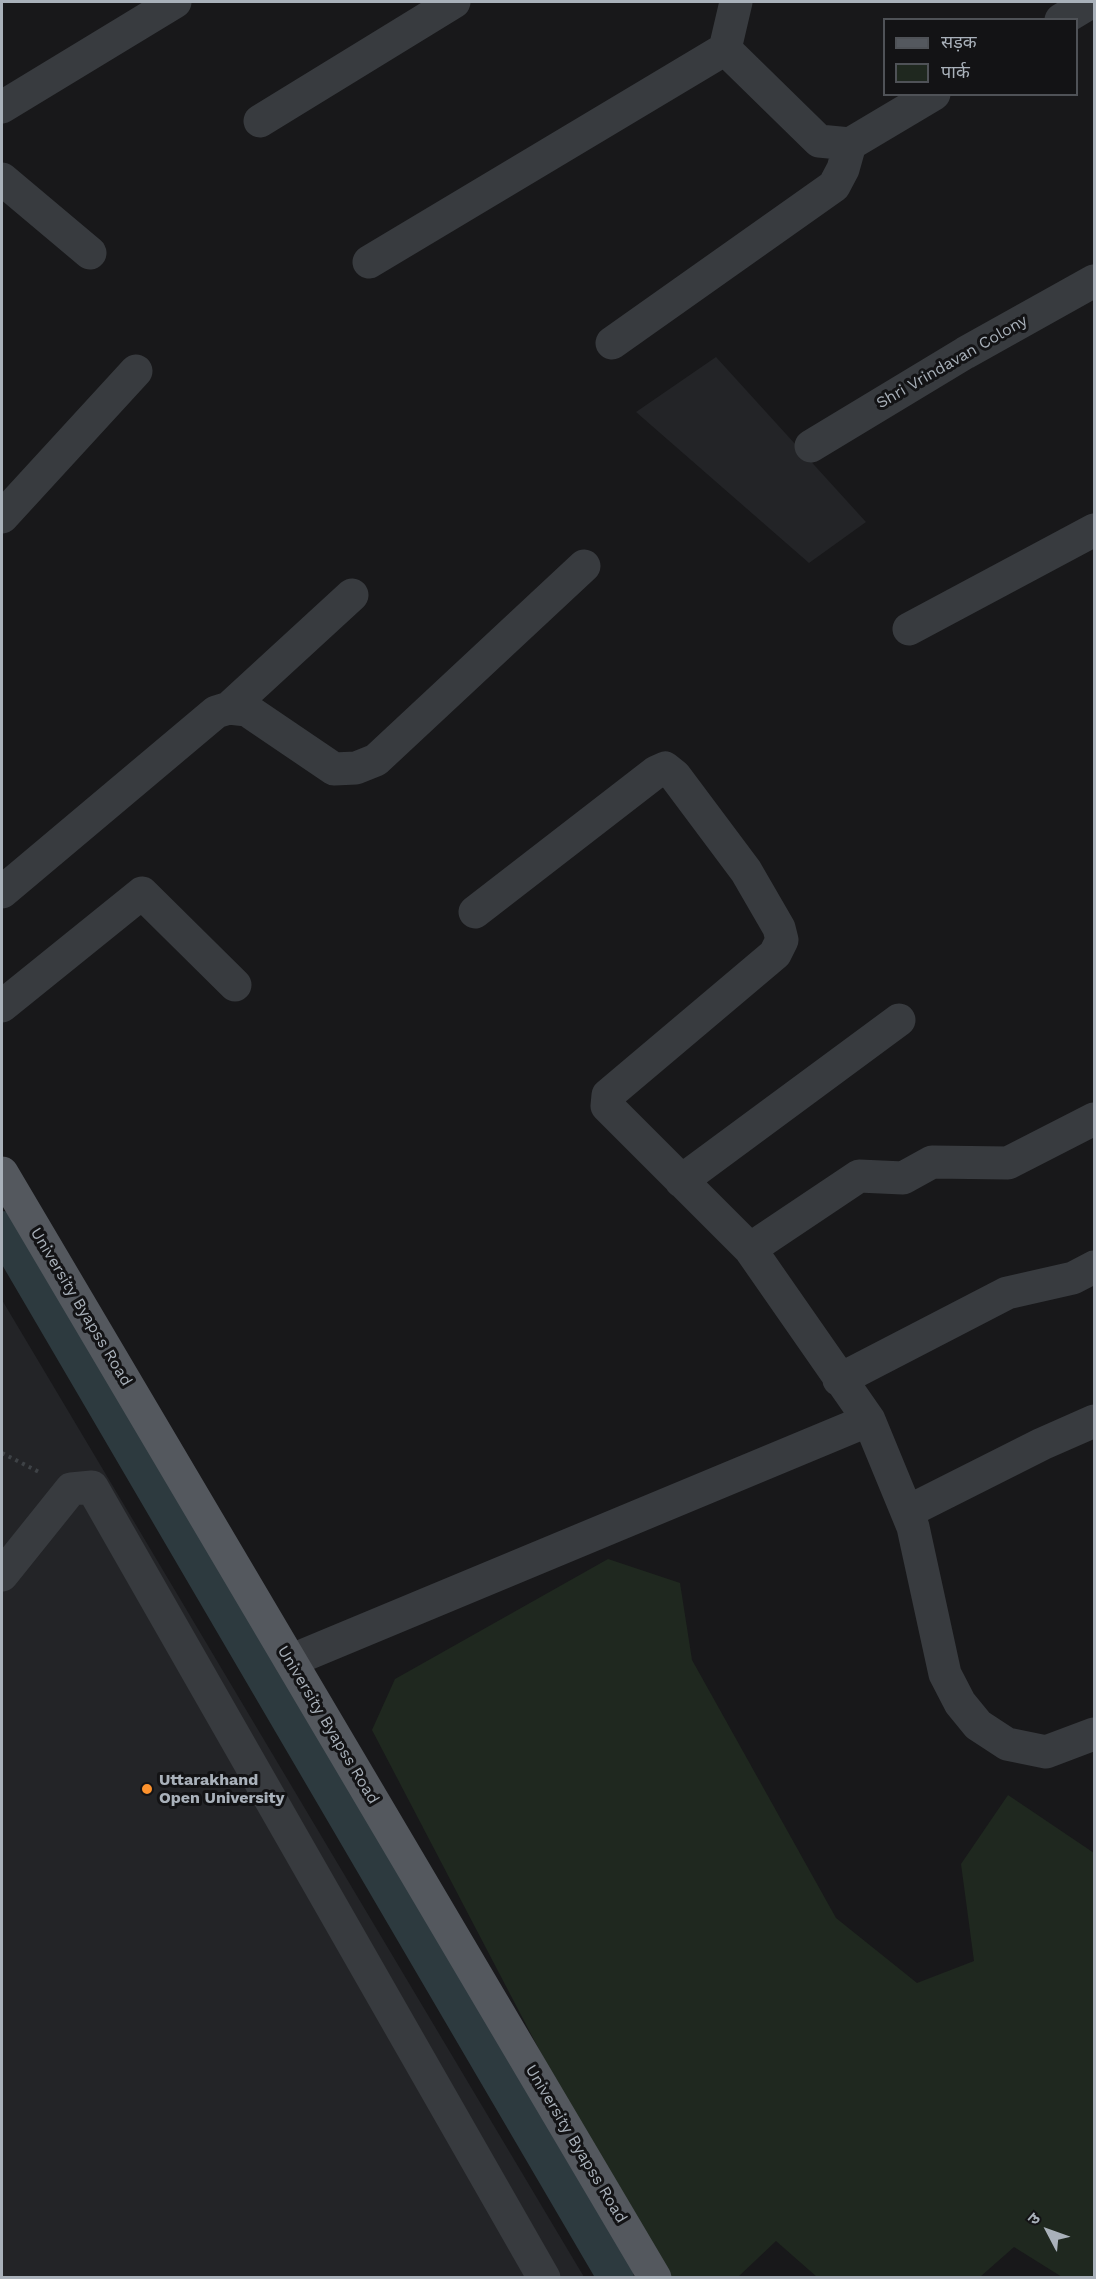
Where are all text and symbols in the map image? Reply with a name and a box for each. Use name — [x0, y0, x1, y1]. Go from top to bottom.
legend — [883, 18, 1078, 96]
text: सड़क — [941, 31, 977, 52]
text: पार्क — [941, 61, 970, 82]
street label: Shri Vrindavan Colony — [873, 311, 1031, 413]
street label: University Byapss Road — [26, 1224, 136, 1390]
street label: University Byapss Road — [273, 1642, 383, 1808]
place label: Uttarakhand Open University — [159, 1770, 284, 1808]
marker: Uttarakhand Open University — [140, 1782, 154, 1796]
street label: University Byapss Road — [521, 2061, 631, 2227]
north arrow — [1018, 2201, 1078, 2261]
text: उ — [1024, 2209, 1044, 2229]

